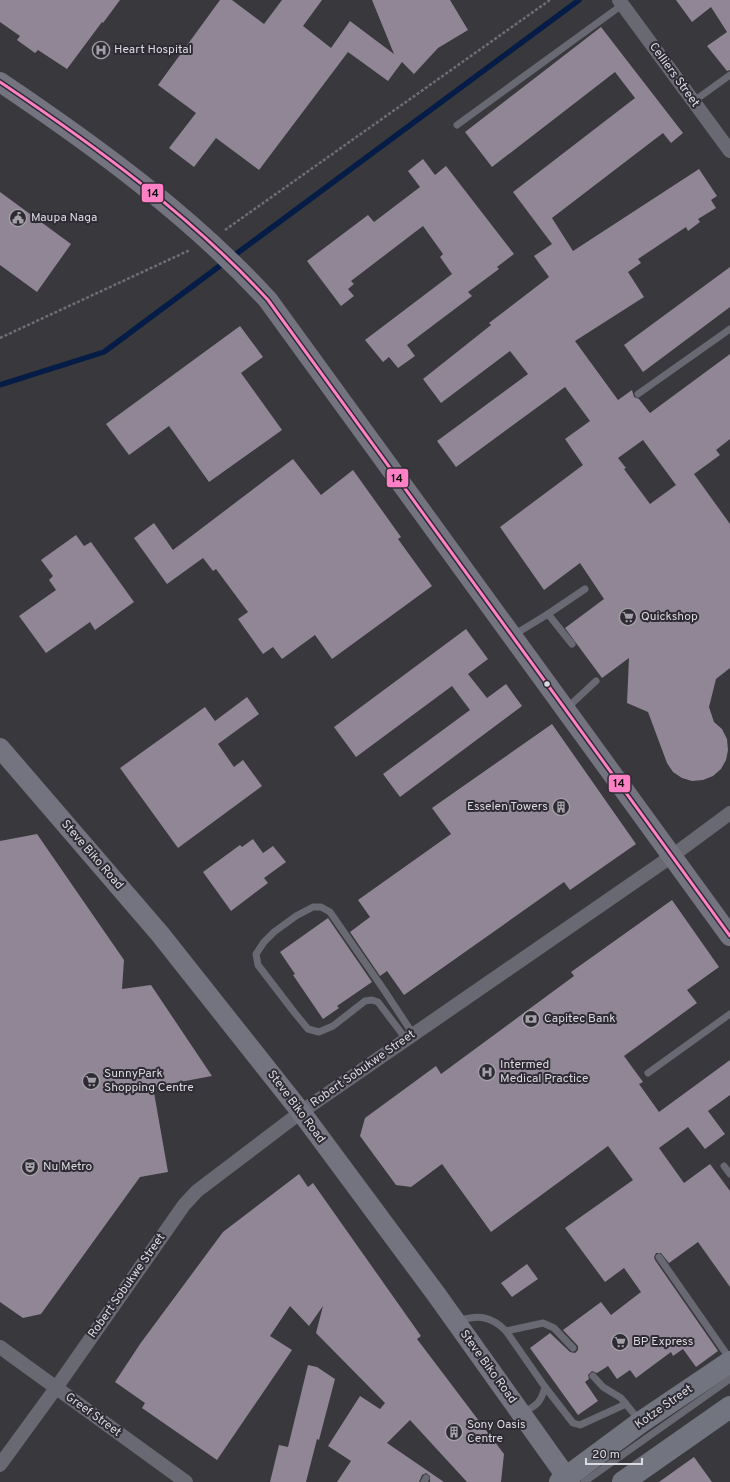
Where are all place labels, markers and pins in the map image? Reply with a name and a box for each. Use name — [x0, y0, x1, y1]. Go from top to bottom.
hospital icon: Heart Hospital — [91, 40, 111, 60]
place label: Heart Hospital — [114, 42, 192, 58]
public building icon: Maupa Naga — [8, 208, 28, 228]
place label: Maupa Naga — [31, 210, 97, 226]
supermarket icon: Quickshop — [618, 607, 638, 627]
place label: Quickshop — [641, 609, 698, 625]
unlabelled marker — [542, 679, 552, 689]
building icon: Esselen Towers — [551, 797, 571, 817]
place label: Esselen Towers — [467, 799, 548, 815]
bank icon: Capitec Bank — [521, 1009, 541, 1029]
place label: Capitec Bank — [544, 1011, 616, 1027]
place label: Intermed Medical Practice — [500, 1057, 589, 1087]
hospital icon: Intermed Medical Practice — [477, 1062, 497, 1082]
place label: SunnyPark Shopping Centre — [104, 1066, 194, 1096]
supermarket icon: SunnyPark Shopping Centre — [81, 1071, 101, 1091]
theatre icon: Nu Metro — [20, 1157, 40, 1177]
place label: Nu Metro — [43, 1159, 93, 1175]
supermarket icon: BP Express — [610, 1332, 630, 1352]
place label: BP Express — [633, 1334, 693, 1350]
place label: Sony Oasis Centre — [467, 1417, 526, 1447]
building icon: Sony Oasis Centre — [444, 1422, 464, 1442]

